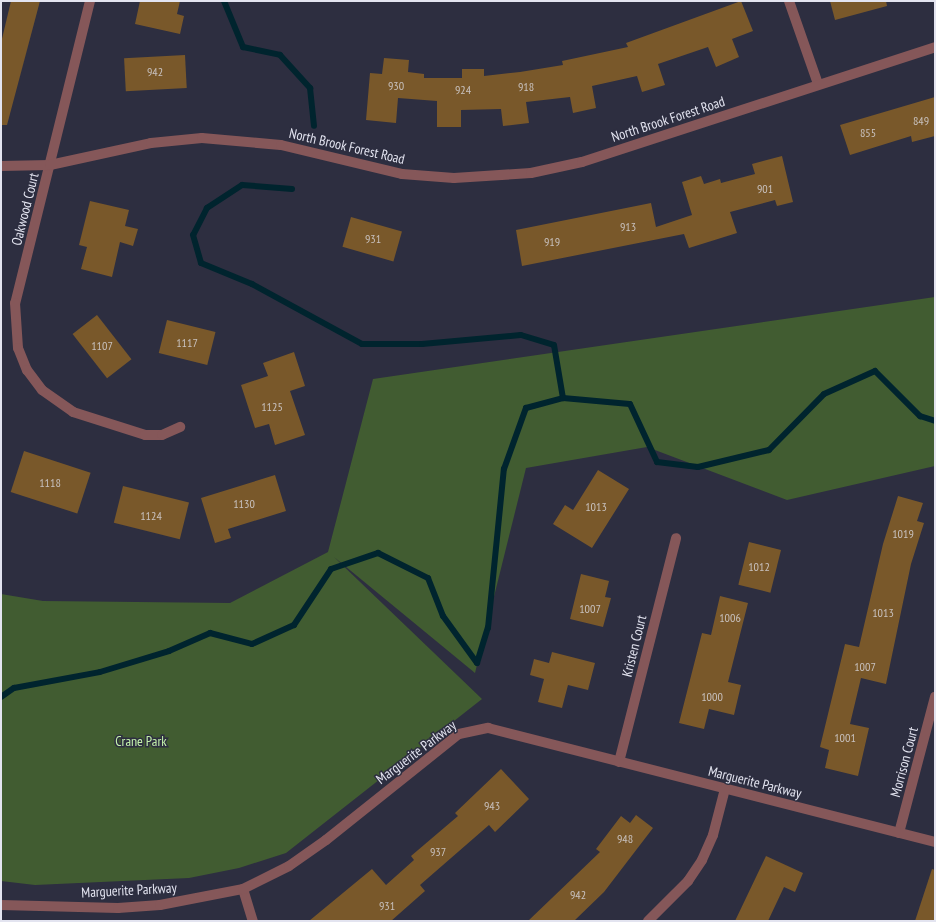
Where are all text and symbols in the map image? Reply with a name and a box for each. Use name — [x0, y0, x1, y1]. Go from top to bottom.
house number: 942 — [147, 65, 163, 79]
house number: 930 — [388, 79, 404, 93]
house number: 918 — [518, 80, 534, 94]
house number: 924 — [455, 83, 471, 97]
street label: North Brook Forest Road — [609, 93, 727, 145]
house number: 849 — [913, 114, 929, 128]
street label: North Brook Forest Road — [287, 124, 407, 168]
house number: 855 — [860, 126, 876, 140]
street label: Oakwood Court — [8, 171, 42, 247]
house number: 901 — [757, 182, 773, 196]
house number: 913 — [620, 220, 636, 234]
house number: 931 — [365, 232, 381, 246]
house number: 919 — [544, 235, 560, 249]
house number: 1117 — [176, 336, 198, 350]
house number: 1107 — [91, 339, 113, 353]
house number: 1125 — [261, 400, 283, 414]
house number: 1118 — [39, 476, 61, 490]
house number: 1130 — [233, 497, 255, 511]
house number: 1013 — [585, 500, 607, 514]
house number: 1124 — [140, 509, 162, 523]
house number: 1019 — [892, 527, 914, 541]
house number: 1012 — [748, 560, 770, 574]
house number: 1007 — [579, 602, 601, 616]
house number: 1013 — [872, 606, 894, 620]
house number: 1006 — [719, 611, 741, 625]
street label: Kristen Court — [618, 613, 650, 679]
house number: 1007 — [854, 660, 876, 674]
house number: 1000 — [701, 690, 723, 704]
street label: Marguerite Parkway — [373, 717, 459, 787]
street label: Morrison Court — [887, 725, 921, 799]
house number: 1001 — [834, 731, 856, 745]
park label: Crane Park — [115, 733, 167, 749]
street label: Marguerite Parkway — [707, 762, 803, 802]
house number: 943 — [484, 799, 500, 813]
house number: 948 — [617, 832, 633, 846]
house number: 937 — [430, 845, 446, 859]
street label: Marguerite Parkway — [81, 879, 177, 901]
house number: 942 — [570, 888, 586, 902]
house number: 931 — [379, 899, 395, 913]

